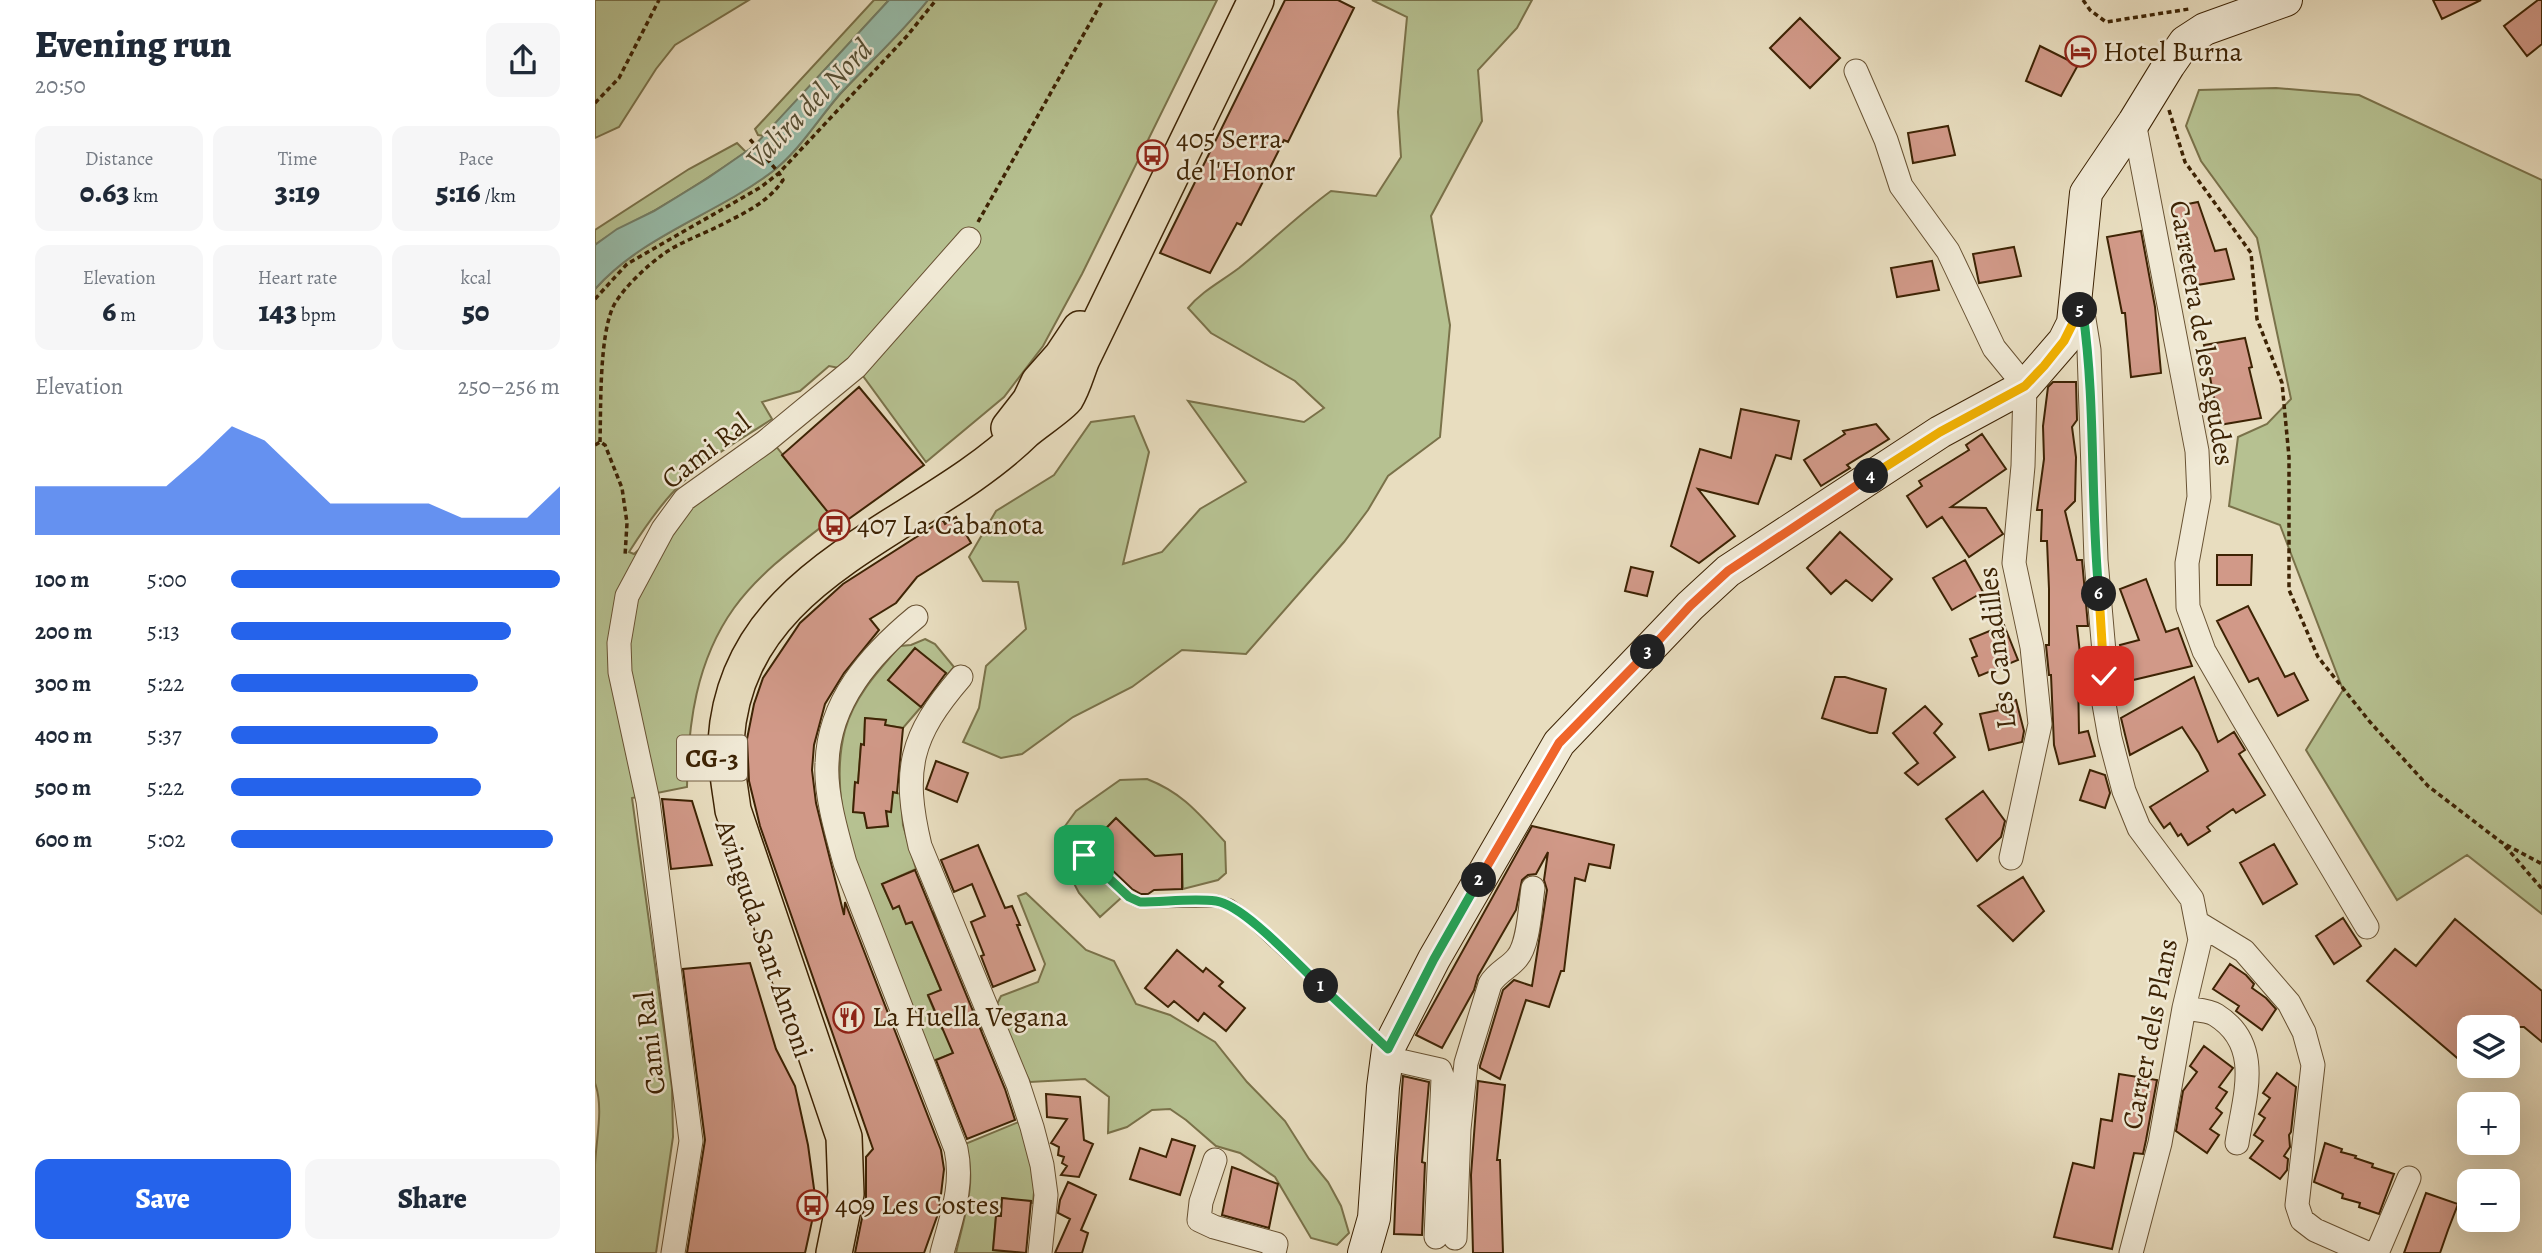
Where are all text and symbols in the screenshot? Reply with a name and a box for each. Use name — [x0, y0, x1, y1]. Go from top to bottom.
text: Evening run — [35, 18, 232, 70]
button: share — [486, 23, 560, 97]
water label: Valira del Nord — [737, 30, 881, 178]
place label: Hotel Burna — [2103, 33, 2243, 71]
hotel icon: Hotel Burna — [2063, 35, 2097, 69]
text: 20:50 — [35, 70, 86, 101]
place label: 405 Serra de l'Honor — [1176, 120, 1296, 190]
bus stop icon: 405 Serra de l'Honor — [1136, 138, 1170, 172]
text: Distance — [85, 146, 153, 172]
text: Time — [278, 146, 317, 172]
text: Pace — [458, 146, 493, 172]
text: 0.63 — [80, 172, 129, 212]
text: 3:19 — [275, 172, 320, 212]
text: 5:16 — [436, 172, 481, 212]
text: km — [129, 183, 158, 209]
text: /km — [481, 183, 516, 209]
street label: Carretera de les Agudes — [2160, 197, 2244, 469]
text: Elevation — [83, 265, 156, 291]
text: Heart rate — [258, 265, 337, 291]
text: kcal — [461, 265, 491, 291]
text: 6 — [102, 291, 116, 331]
text: 143 — [259, 291, 297, 331]
text: 50 — [462, 291, 490, 331]
pin: 5 — [2063, 292, 2097, 328]
text: 5 — [2075, 296, 2084, 322]
text: m — [116, 302, 136, 328]
text: bpm — [297, 302, 336, 328]
text: Elevation — [35, 371, 123, 402]
text: 250–256 m — [458, 371, 560, 402]
street label: Cami Ral — [653, 404, 759, 498]
pin: 4 — [1853, 458, 1889, 494]
text: 4 — [1866, 462, 1875, 488]
place label: 407 La Cabanota — [857, 506, 1044, 544]
bus stop icon: 407 La Cabanota — [817, 508, 851, 542]
text: 100 m — [35, 564, 90, 595]
text: 5:00 — [147, 564, 187, 595]
street label: Les Canadilles — [1968, 565, 2026, 731]
pin: 6 — [2081, 576, 2117, 612]
text: 6 — [2094, 580, 2103, 606]
text: 200 m — [35, 616, 93, 647]
text: 5:13 — [147, 616, 180, 647]
pin: 3 — [1631, 634, 1665, 670]
text: 3 — [1643, 638, 1652, 664]
pin — [2074, 646, 2134, 706]
icon: check — [2085, 657, 2123, 695]
text: 300 m — [35, 668, 91, 699]
text: 5:22 — [147, 668, 184, 699]
text: 400 m — [35, 720, 92, 751]
text: 5:37 — [147, 720, 182, 751]
road number: CG-3 — [677, 736, 747, 780]
text: 500 m — [35, 772, 91, 803]
text: 5:22 — [147, 772, 184, 803]
street label: Avinguda Sant Antoni — [705, 814, 823, 1063]
text: 600 m — [35, 824, 92, 855]
text: 5:02 — [147, 824, 186, 855]
pin — [1054, 825, 1114, 885]
icon: arrive — [1065, 836, 1103, 874]
pin: 2 — [1461, 862, 1497, 898]
text: 2 — [1474, 866, 1483, 892]
street label: Carrer dels Plans — [2113, 935, 2187, 1133]
pin: 1 — [1303, 968, 1339, 1004]
text: 1 — [1317, 972, 1324, 998]
street label: Cami Ral — [625, 989, 675, 1097]
place label: La Huella Vegana — [872, 998, 1068, 1036]
restaurant icon: La Huella Vegana — [832, 1000, 866, 1034]
map controls — [2457, 1015, 2520, 1232]
button: layers — [2457, 1015, 2520, 1078]
button: + — [2457, 1092, 2520, 1155]
button: Save — [35, 1159, 291, 1239]
button: Share — [305, 1159, 560, 1239]
button: − — [2457, 1169, 2520, 1232]
place label: 409 Les Costes — [835, 1186, 1000, 1224]
bus stop icon: 409 Les Costes — [795, 1188, 829, 1222]

